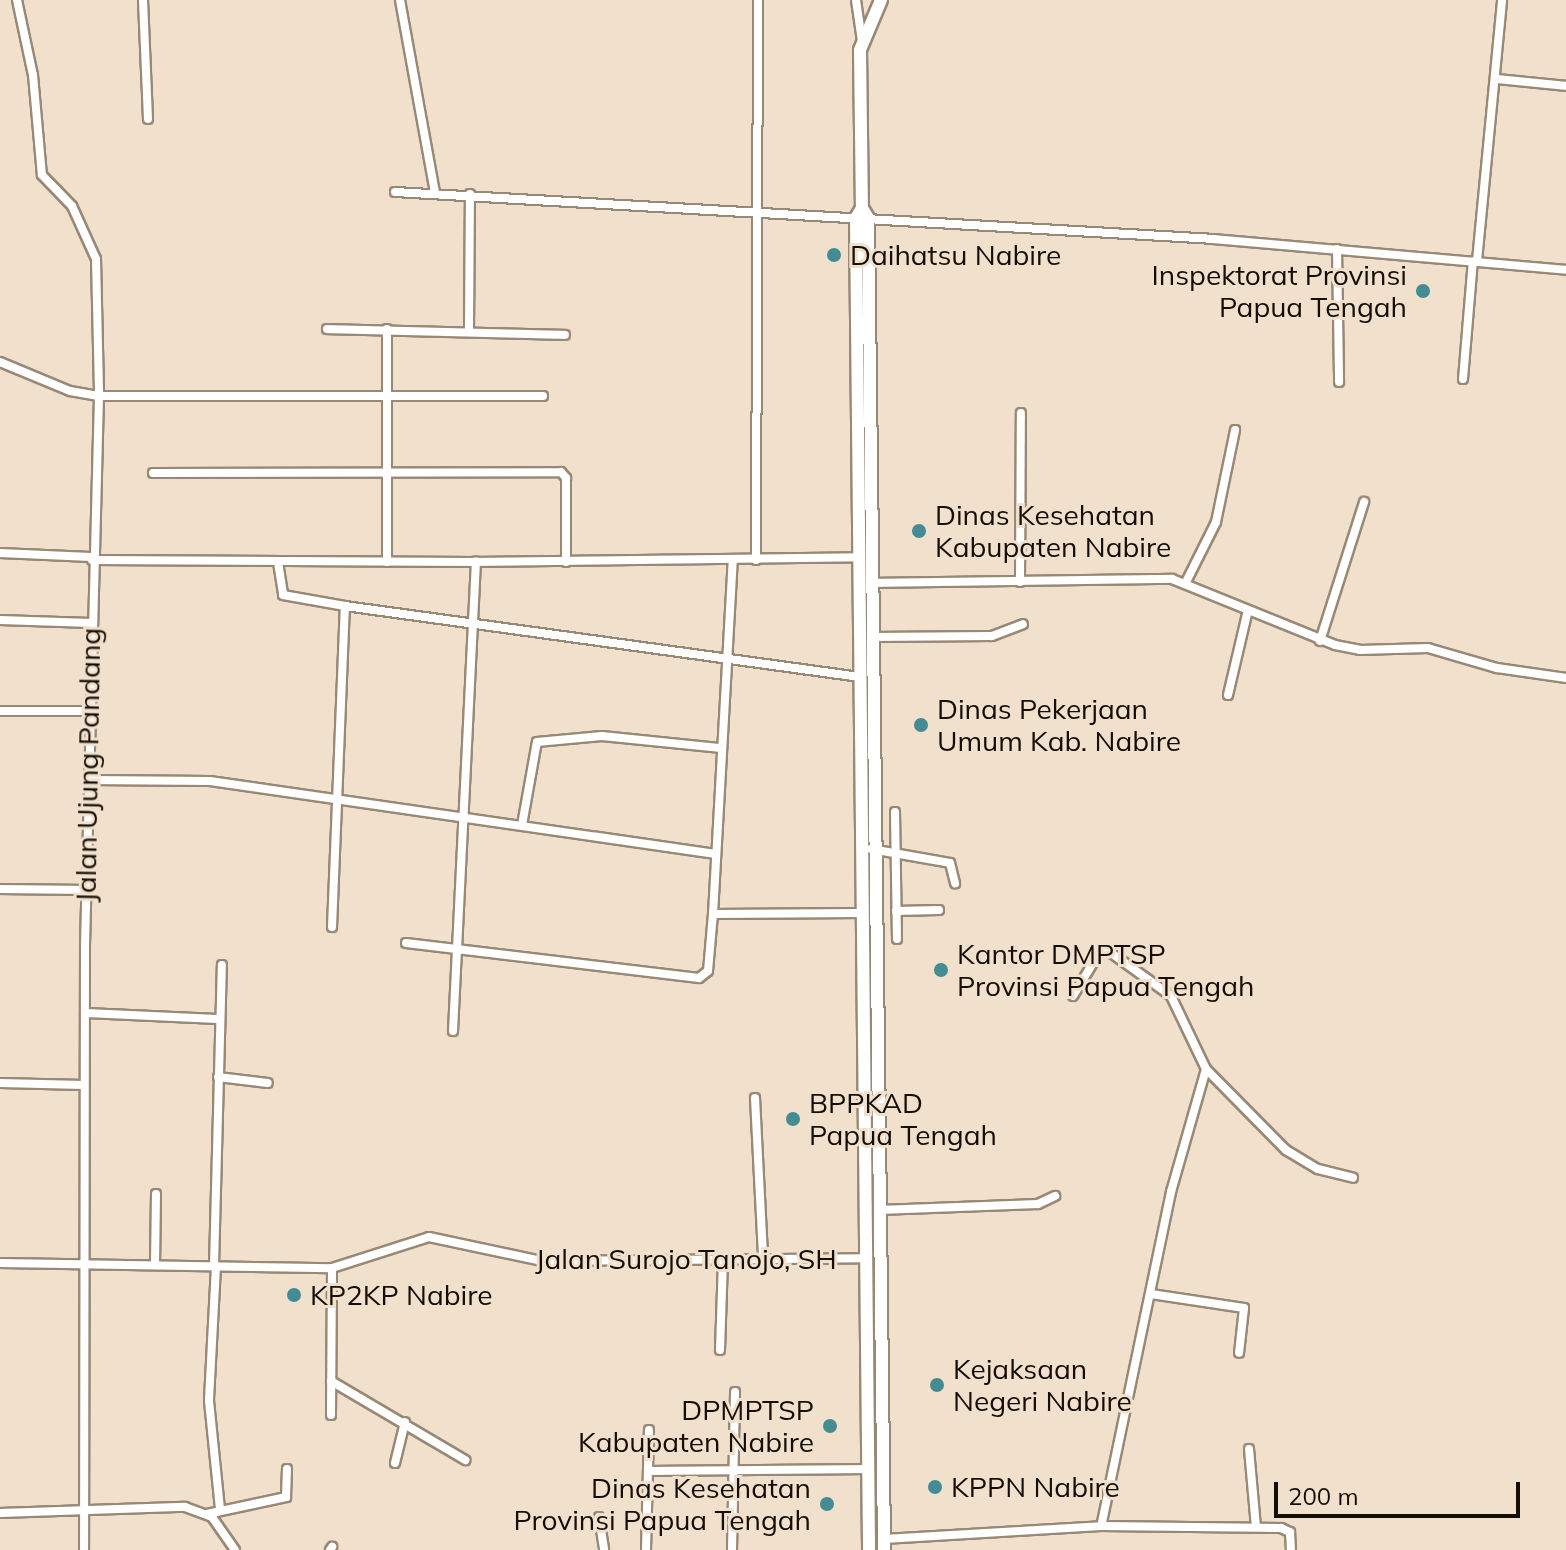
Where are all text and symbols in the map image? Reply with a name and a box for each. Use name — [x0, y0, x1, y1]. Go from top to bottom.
place label: Daihatsu Nabire — [850, 238, 1061, 272]
marker: Daihatsu Nabire — [825, 246, 843, 264]
place label: Inspektorat Provinsi Papua Tengah — [1152, 258, 1407, 324]
marker: Inspektorat Provinsi Papua Tengah — [1414, 282, 1432, 300]
place label: Dinas Kesehatan Kabupaten Nabire — [935, 498, 1171, 564]
marker: Dinas Kesehatan Kabupaten Nabire — [910, 522, 928, 540]
street label: Jalan Ujung Pandang — [69, 627, 107, 903]
place label: Dinas Pekerjaan Umum Kab. Nabire — [937, 692, 1181, 758]
marker: Dinas Pekerjaan Umum Kab. Nabire — [912, 716, 930, 734]
place label: Kantor DMPTSP Provinsi Papua Tengah — [957, 937, 1254, 1003]
marker: Kantor DMPTSP Provinsi Papua Tengah — [932, 961, 950, 979]
place label: BPPKAD Papua Tengah — [809, 1086, 997, 1152]
marker: BPPKAD Papua Tengah — [784, 1110, 802, 1128]
street label: Jalan Surojo Tanojo, SH — [535, 1242, 837, 1276]
place label: KP2KP Nabire — [310, 1278, 492, 1312]
marker: KP2KP Nabire — [285, 1286, 303, 1304]
place label: Kejaksaan Negeri Nabire — [953, 1352, 1132, 1418]
marker: Kejaksaan Negeri Nabire — [928, 1376, 946, 1394]
place label: DPMPTSP Kabupaten Nabire — [578, 1393, 814, 1459]
marker: DPMPTSP Kabupaten Nabire — [821, 1417, 839, 1435]
scale bar — [1278, 1466, 1524, 1516]
place label: KPPN Nabire — [951, 1470, 1120, 1504]
place label: Dinas Kesehatan Provinsi Papua Tengah — [514, 1471, 811, 1537]
marker: KPPN Nabire — [926, 1478, 944, 1496]
text: 200 m — [1288, 1481, 1359, 1511]
marker: Dinas Kesehatan Provinsi Papua Tengah — [818, 1495, 836, 1513]

